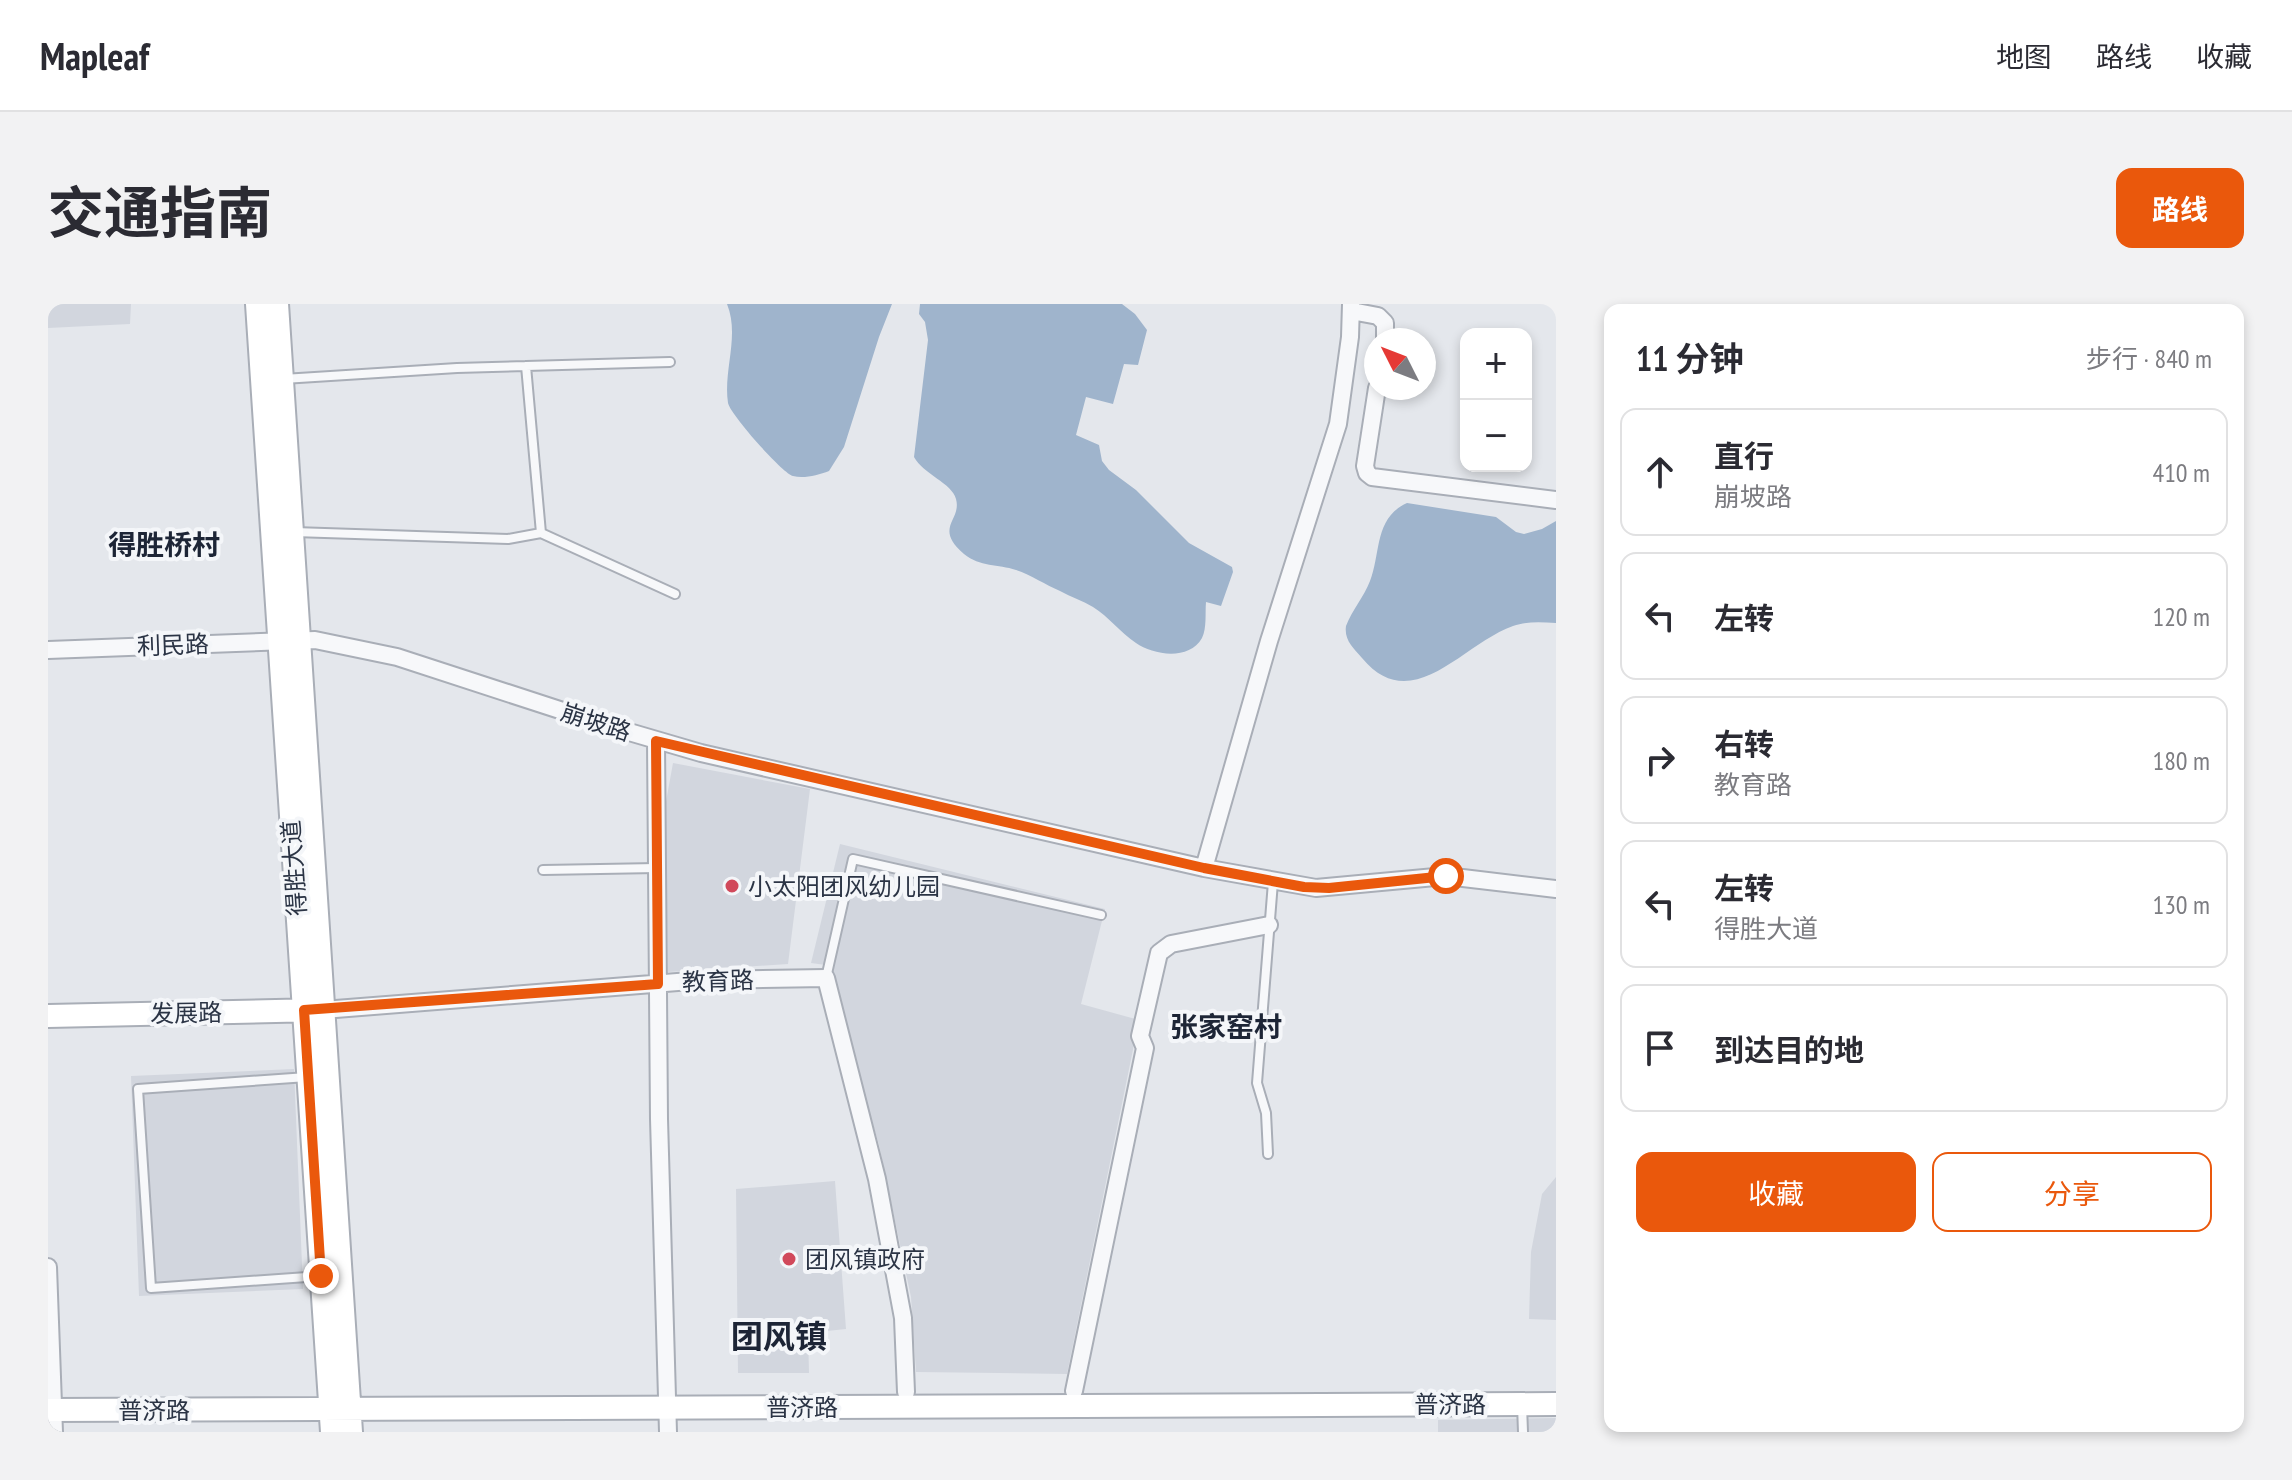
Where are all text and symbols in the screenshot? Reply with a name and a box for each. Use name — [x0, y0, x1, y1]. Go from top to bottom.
text: Mapleaf — [40, 31, 149, 80]
text: 地图 — [1996, 38, 2052, 75]
text: 路线 — [2096, 38, 2152, 75]
text: 收藏 — [2196, 38, 2252, 75]
button: 路线 — [2116, 168, 2244, 248]
text: 交通指南 — [48, 176, 272, 248]
north arrow — [1364, 328, 1436, 400]
map controls — [1460, 328, 1532, 472]
button: + — [1460, 328, 1532, 400]
text: 11 分钟 — [1636, 336, 1743, 380]
text: 步行 · 840 m — [2086, 342, 2212, 375]
button: − — [1460, 400, 1532, 472]
text: 直行 — [1714, 436, 1774, 475]
icon: ahead — [1638, 450, 1682, 494]
text: 410 m — [2152, 456, 2210, 489]
text: 崩坡路 — [1714, 480, 1792, 513]
district label: 得胜桥村 — [108, 526, 220, 563]
icon: left — [1638, 594, 1682, 638]
text: 左转 — [1714, 598, 1774, 637]
text: 120 m — [2152, 600, 2210, 633]
street label: 利民路 — [136, 628, 210, 662]
street label: 崩坡路 — [557, 696, 635, 748]
text: 右转 — [1714, 724, 1774, 763]
icon: right — [1638, 738, 1682, 782]
text: 180 m — [2152, 744, 2210, 777]
text: 教育路 — [1714, 768, 1792, 801]
street label: 得胜大道 — [275, 819, 313, 917]
route start — [1428, 858, 1464, 894]
text: 左转 — [1714, 868, 1774, 907]
place label: 小太阳团风幼儿园 — [748, 871, 940, 902]
marker: 小太阳团风幼儿园 — [723, 877, 741, 895]
icon: left — [1638, 882, 1682, 926]
text: 130 m — [2152, 888, 2210, 921]
text: 得胜大道 — [1714, 912, 1818, 945]
street label: 教育路 — [681, 964, 755, 998]
street label: 发展路 — [150, 997, 222, 1029]
district label: 张家窑村 — [1170, 1008, 1282, 1045]
icon: arrive — [1638, 1026, 1682, 1070]
text: 到达目的地 — [1714, 1030, 1864, 1069]
button: 收藏 — [1636, 1152, 1916, 1232]
button: 分享 — [1932, 1152, 2212, 1232]
place label: 团风镇政府 — [805, 1244, 925, 1275]
marker: 团风镇政府 — [780, 1250, 798, 1268]
route end — [303, 1258, 339, 1294]
district label: 团风镇 — [731, 1315, 827, 1357]
street label: 普济路 — [1414, 1389, 1486, 1420]
street label: 普济路 — [766, 1392, 838, 1423]
street label: 普济路 — [118, 1395, 190, 1426]

